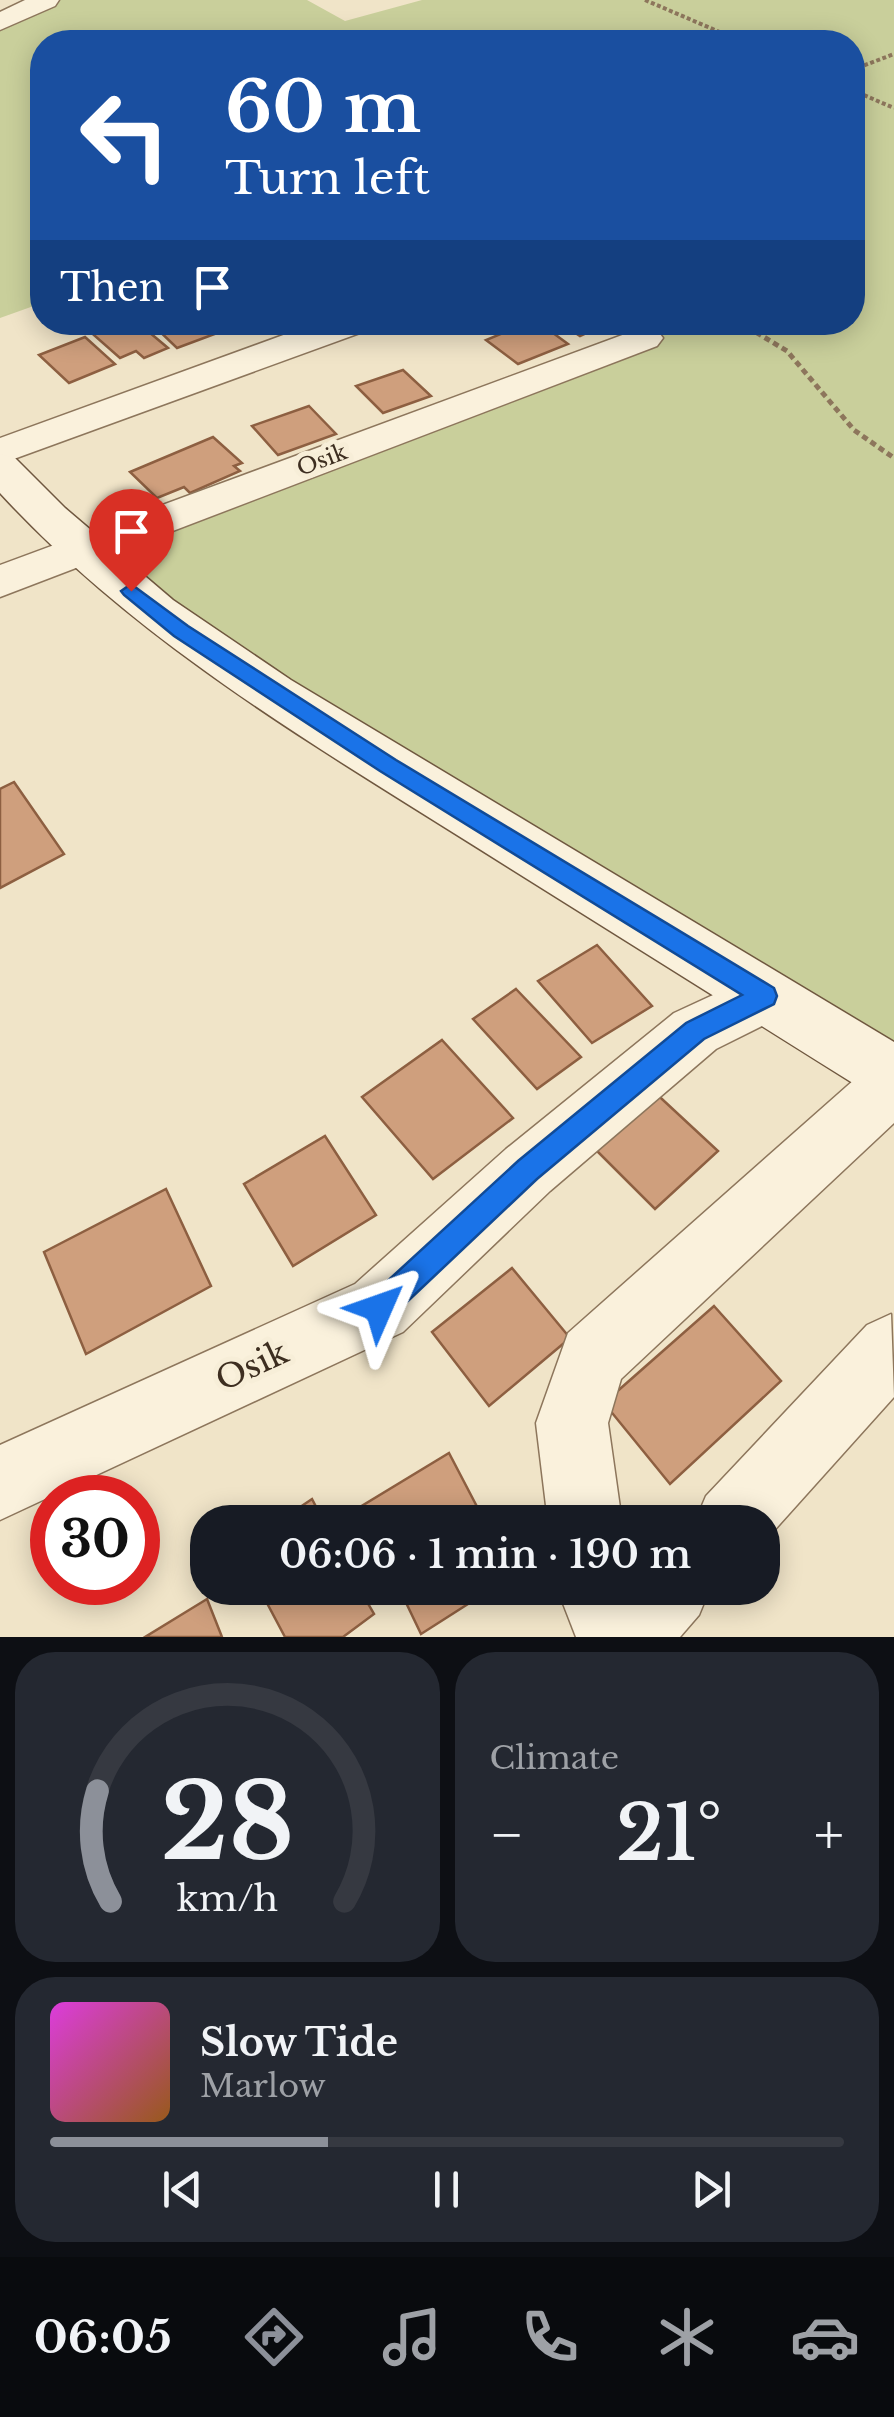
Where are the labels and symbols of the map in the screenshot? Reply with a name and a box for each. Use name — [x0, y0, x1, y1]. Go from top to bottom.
street label: Osik — [293, 438, 351, 482]
pin — [89, 489, 174, 592]
position arrow — [327, 1256, 431, 1360]
street label: Osik — [209, 1332, 295, 1400]
speed limit sign: 30 — [30, 1475, 160, 1605]

